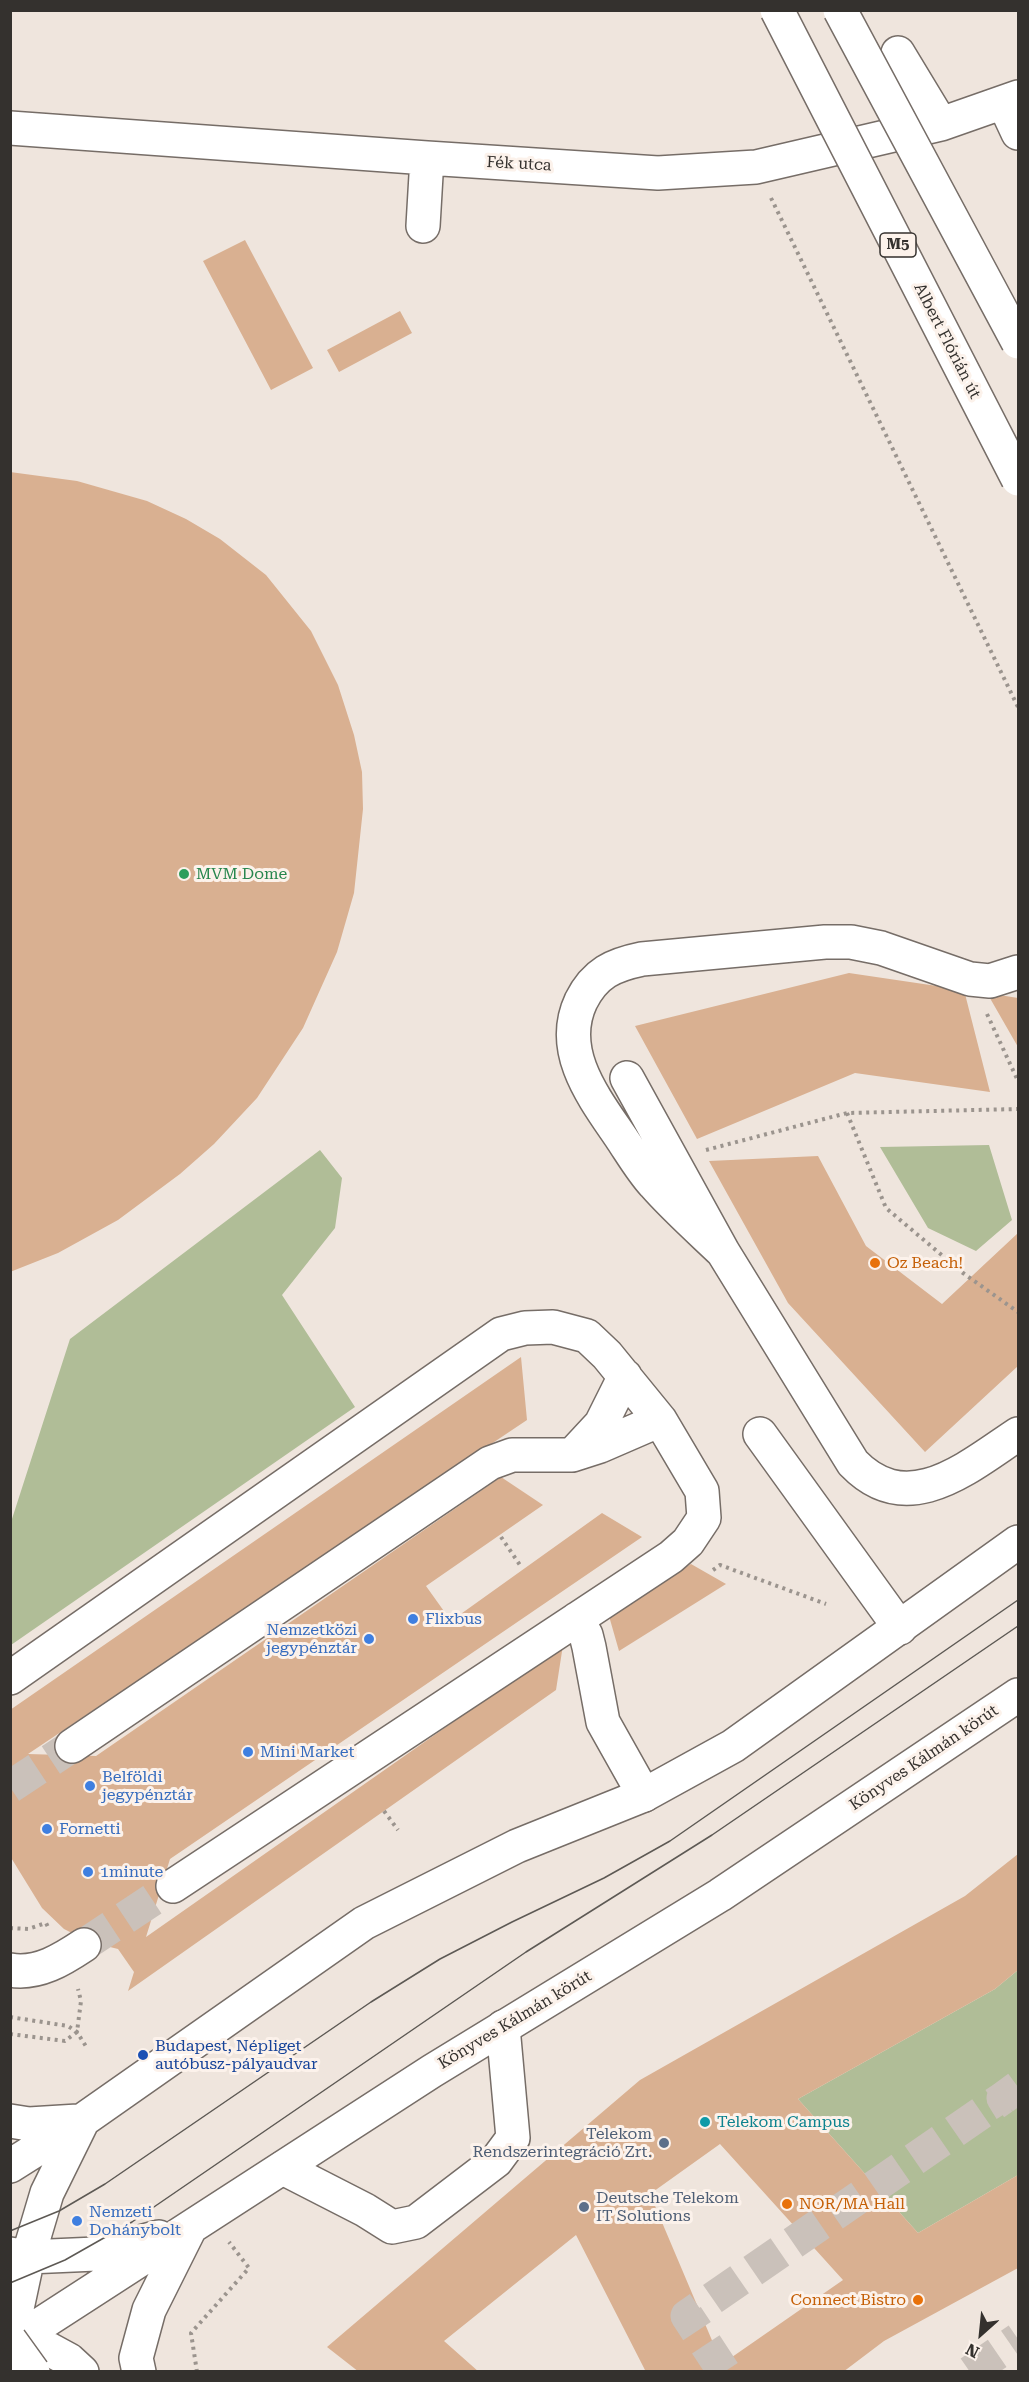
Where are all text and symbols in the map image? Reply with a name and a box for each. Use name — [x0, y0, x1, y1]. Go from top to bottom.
street label: Fék utca — [486, 153, 552, 175]
road number: M5 — [880, 233, 916, 257]
street label: Albert Flórián út — [910, 280, 984, 402]
place label: MVM Dome — [196, 864, 287, 884]
marker: MVM Dome — [177, 867, 191, 881]
place label: Oz Beach! — [887, 1253, 963, 1273]
marker: Oz Beach! — [868, 1256, 882, 1270]
place label: Flixbus — [425, 1609, 482, 1629]
marker: Flixbus — [406, 1612, 420, 1626]
place label: Nemzetközi jegypénztár — [266, 1620, 357, 1658]
marker: Nemzetközi jegypénztár — [362, 1632, 376, 1646]
street label: Könyves Kálmán körút — [846, 1701, 1002, 1815]
place label: Mini Market — [260, 1742, 355, 1762]
marker: Mini Market — [241, 1745, 255, 1759]
place label: Belföldi jegypénztár — [102, 1767, 193, 1805]
marker: Belföldi jegypénztár — [83, 1779, 97, 1793]
place label: Fornetti — [59, 1819, 121, 1839]
marker: Fornetti — [40, 1822, 54, 1836]
place label: 1minute — [100, 1862, 163, 1882]
marker: 1minute — [81, 1865, 95, 1879]
street label: Könyves Kálmán körút — [435, 1967, 595, 2073]
place label: Budapest, Népliget autóbusz-pályaudvar — [155, 2036, 318, 2074]
marker: Budapest, Népliget autóbusz-pályaudvar — [136, 2048, 150, 2062]
place label: Telekom Campus — [717, 2112, 850, 2132]
marker: Telekom Campus — [698, 2115, 712, 2129]
place label: Telekom Rendszerintegráció Zrt. — [472, 2124, 652, 2162]
marker: Telekom Rendszerintegráció Zrt. — [657, 2136, 671, 2150]
place label: Deutsche Telekom IT Solutions — [596, 2188, 739, 2226]
place label: NOR/MA Hall — [799, 2194, 905, 2214]
marker: NOR/MA Hall — [780, 2197, 794, 2211]
marker: Deutsche Telekom IT Solutions — [577, 2200, 591, 2214]
place label: Nemzeti Dohánybolt — [89, 2202, 181, 2240]
marker: Nemzeti Dohánybolt — [70, 2214, 84, 2228]
place label: Connect Bistro — [790, 2290, 906, 2310]
marker: Connect Bistro — [911, 2293, 925, 2307]
north arrow — [951, 2304, 1011, 2364]
text: N — [963, 2339, 982, 2362]

